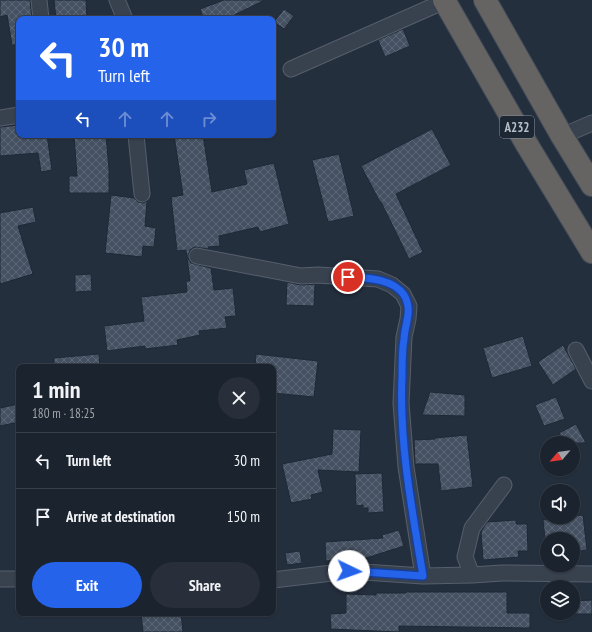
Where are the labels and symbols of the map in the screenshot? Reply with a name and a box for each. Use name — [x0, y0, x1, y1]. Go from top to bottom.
road number: A232 — [500, 116, 534, 138]
pin — [331, 260, 365, 294]
north arrow — [540, 436, 580, 476]
position arrow — [328, 550, 370, 592]

